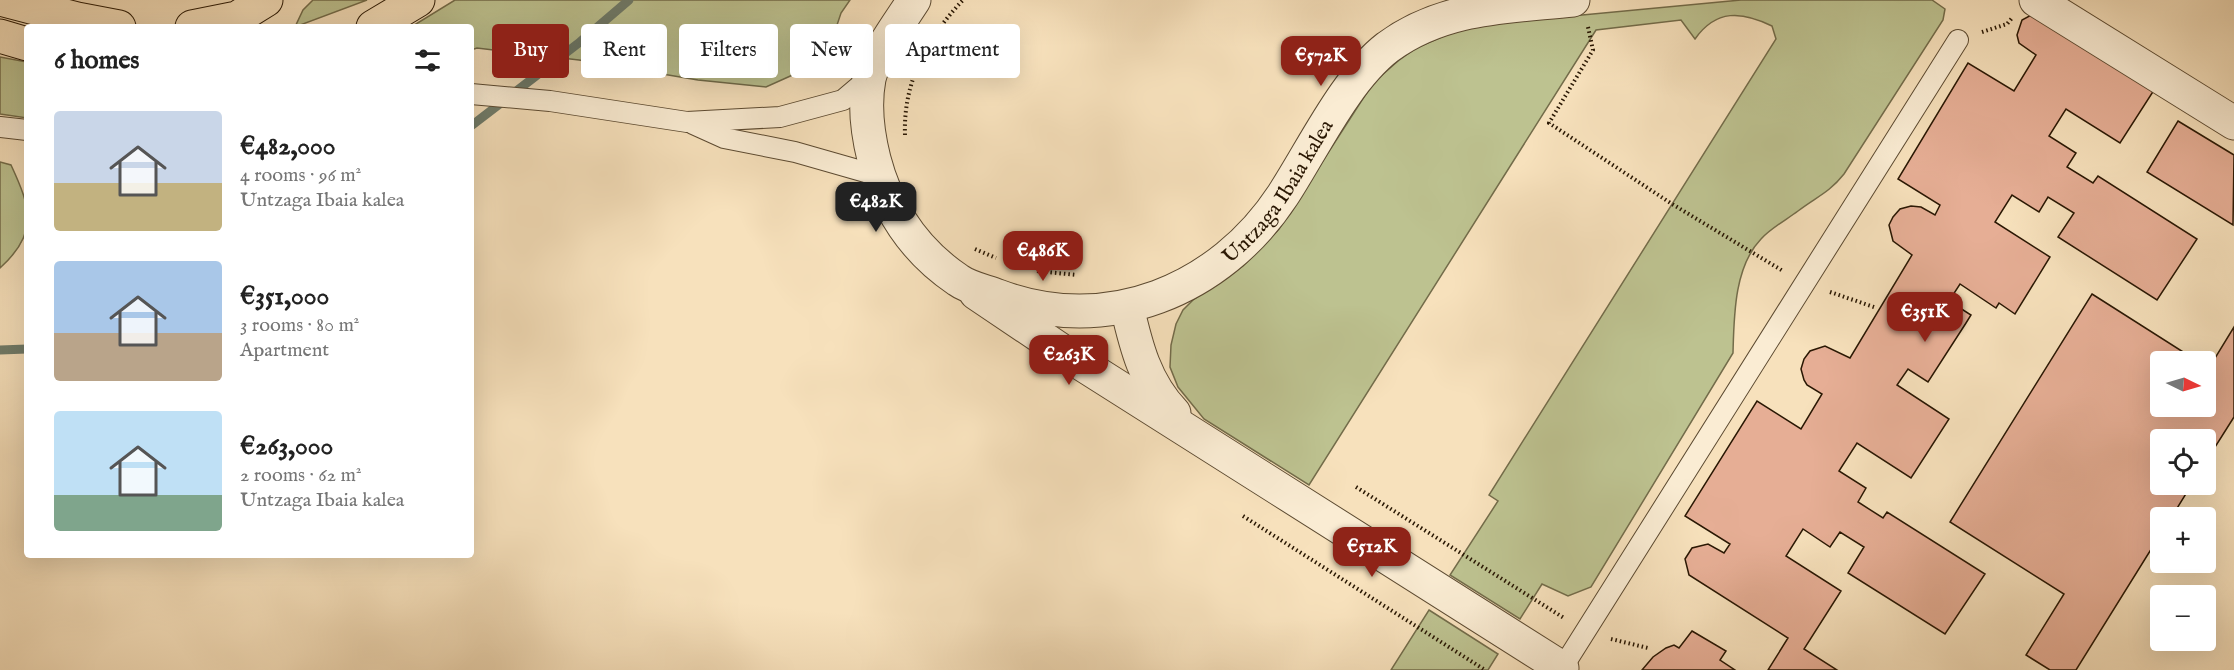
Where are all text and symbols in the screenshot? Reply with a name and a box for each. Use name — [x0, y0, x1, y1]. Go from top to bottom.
chip: Buy — [492, 24, 569, 78]
chip: Rent — [581, 24, 667, 78]
chip: Filters — [679, 24, 778, 78]
chip: New — [790, 24, 873, 78]
chip: Apartment — [885, 24, 1020, 78]
pin: €572K — [1279, 36, 1363, 87]
text: €572K — [1295, 43, 1347, 68]
text: 6 homes — [54, 44, 139, 77]
icon: filters — [411, 44, 444, 77]
street label: Untzaga Ibaia kalea — [1217, 114, 1341, 270]
text: €482,000 — [240, 130, 336, 163]
icon: home — [102, 135, 174, 207]
text: 4 rooms · 96 m² — [240, 163, 361, 188]
pin: €482K — [834, 182, 918, 233]
text: Untzaga Ibaia kalea — [240, 188, 405, 213]
text: €482K — [849, 189, 903, 214]
pin: €486K — [1001, 231, 1085, 282]
text: €486K — [1017, 238, 1069, 263]
text: €351,000 — [240, 280, 329, 313]
icon: home — [102, 285, 174, 357]
pin: €351K — [1883, 292, 1967, 343]
text: €351K — [1901, 299, 1949, 324]
text: 3 rooms · 80 m² — [240, 313, 359, 338]
pin: €263K — [1027, 335, 1111, 386]
text: Apartment — [240, 338, 329, 363]
text: €263K — [1043, 342, 1095, 367]
north arrow — [2150, 351, 2216, 417]
map controls — [2150, 351, 2216, 651]
button: locate — [2150, 429, 2216, 495]
text: €263,000 — [240, 430, 333, 463]
icon: home — [102, 435, 174, 507]
text: 2 rooms · 62 m² — [240, 463, 362, 488]
text: Untzaga Ibaia kalea — [240, 488, 405, 513]
button: + — [2150, 507, 2216, 573]
pin: €512K — [1330, 527, 1414, 578]
text: €512K — [1347, 534, 1397, 559]
button: − — [2150, 585, 2216, 651]

